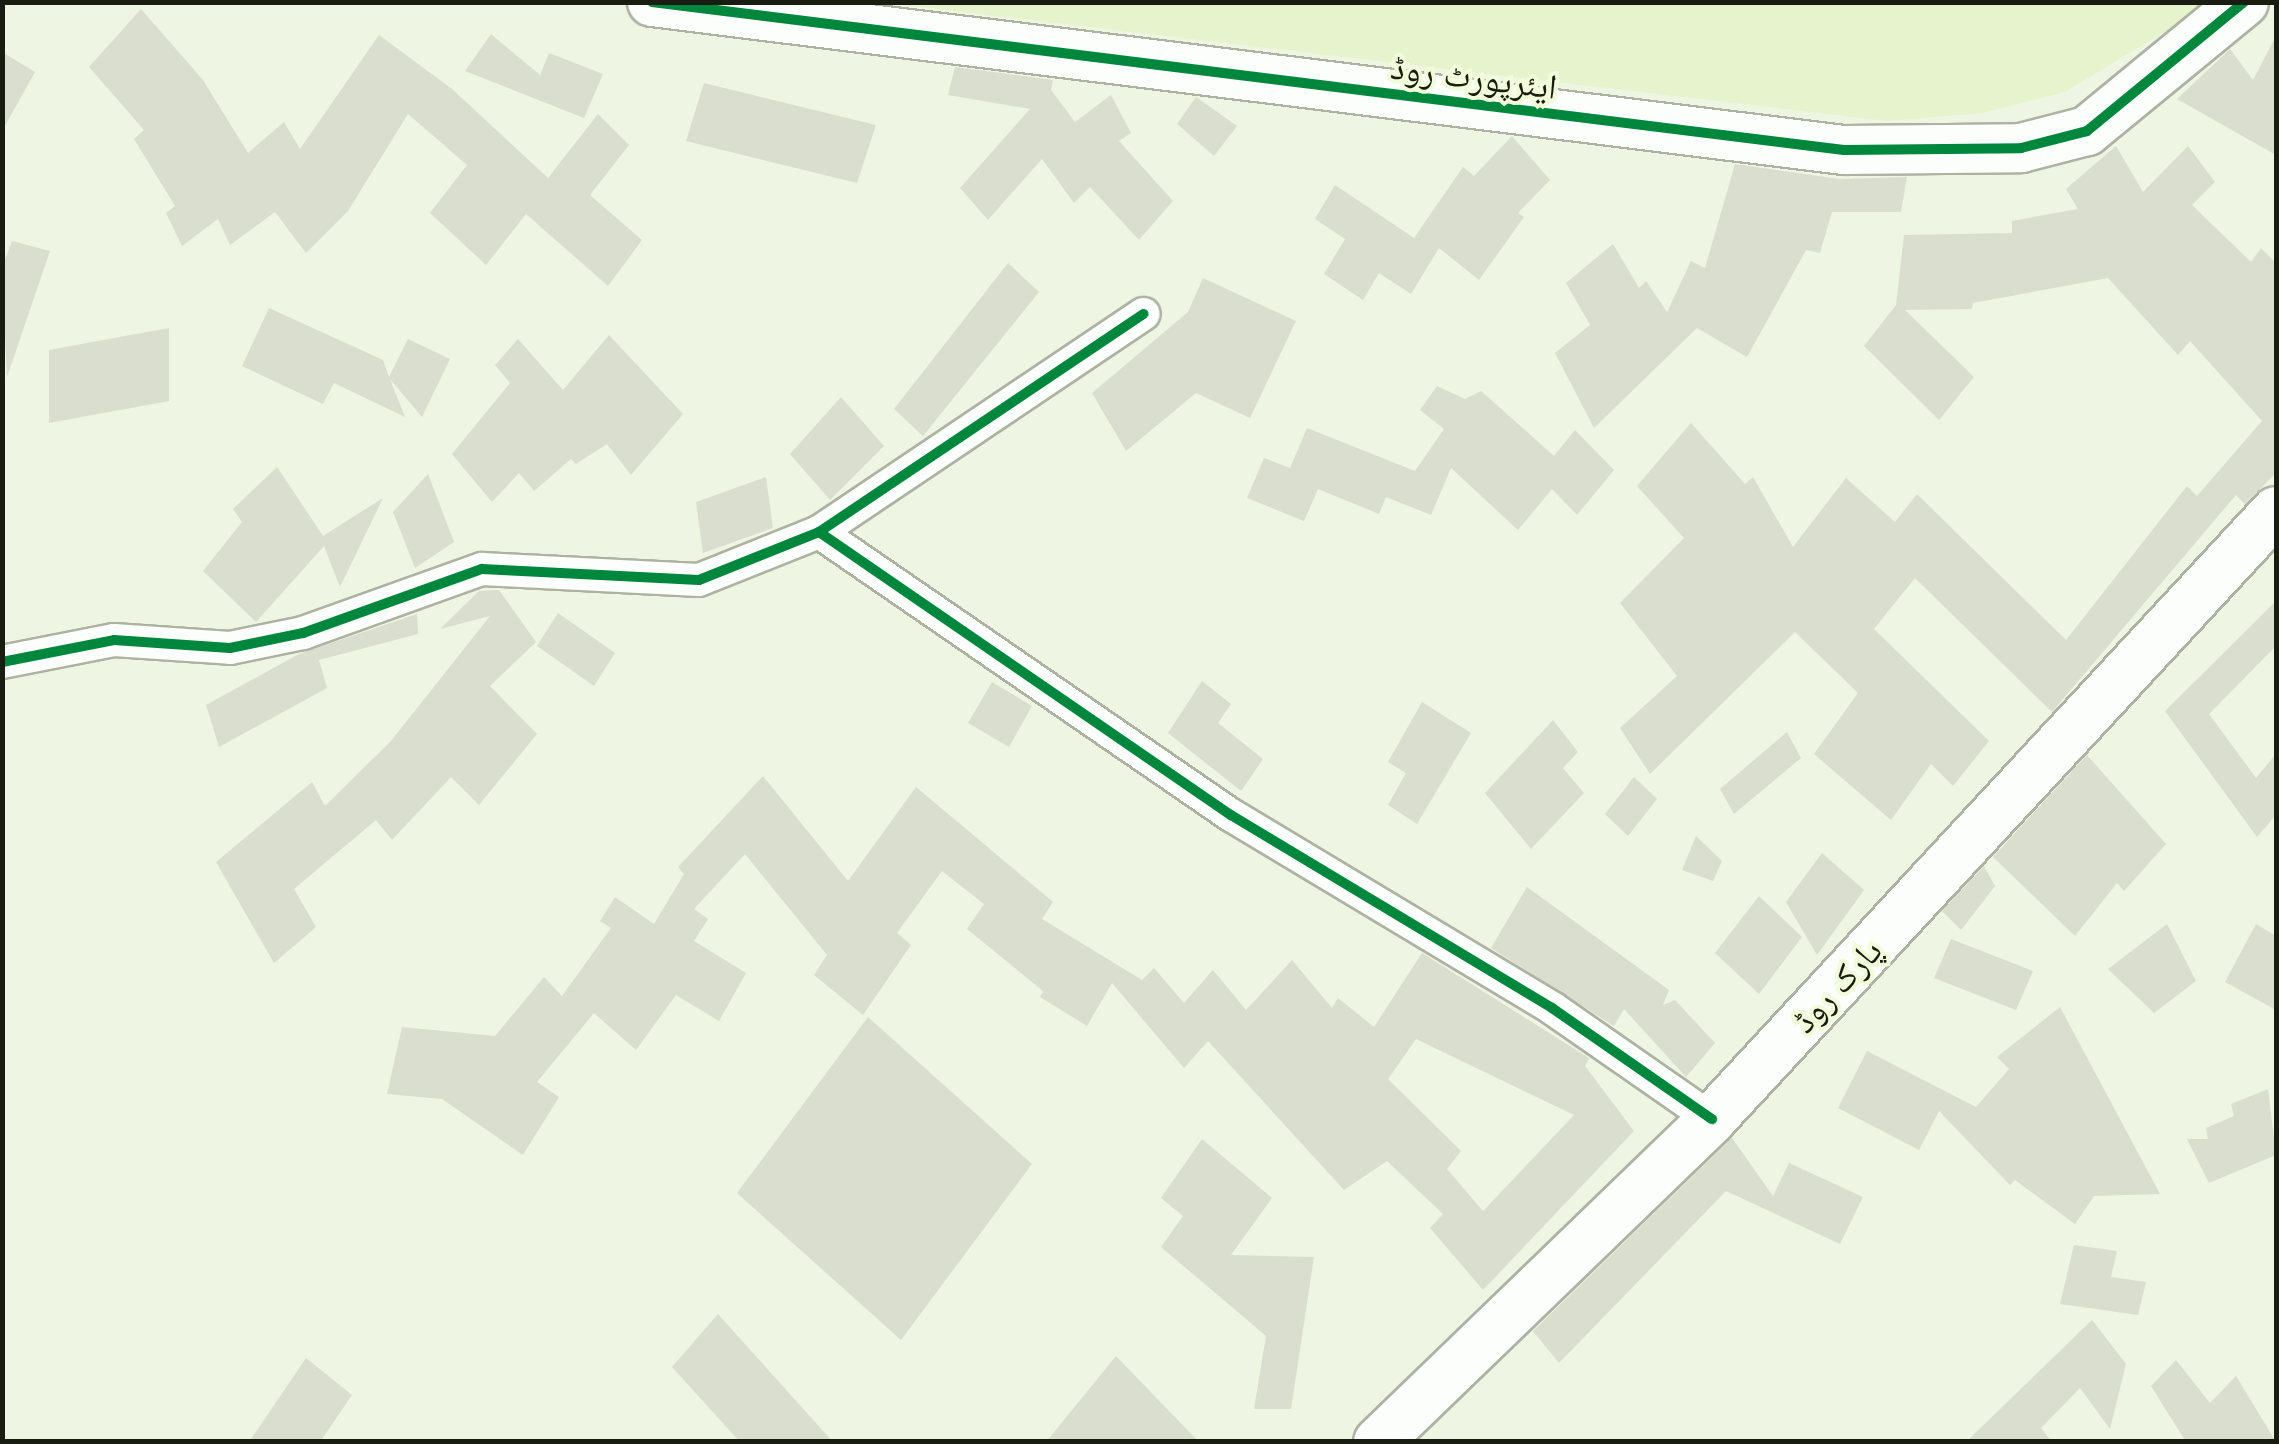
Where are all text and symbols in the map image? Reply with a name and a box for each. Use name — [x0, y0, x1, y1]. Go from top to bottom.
street label: ایئرپورٹ روڈ — [1389, 45, 1559, 107]
street label: پارک روڈ — [1782, 929, 1890, 1041]

